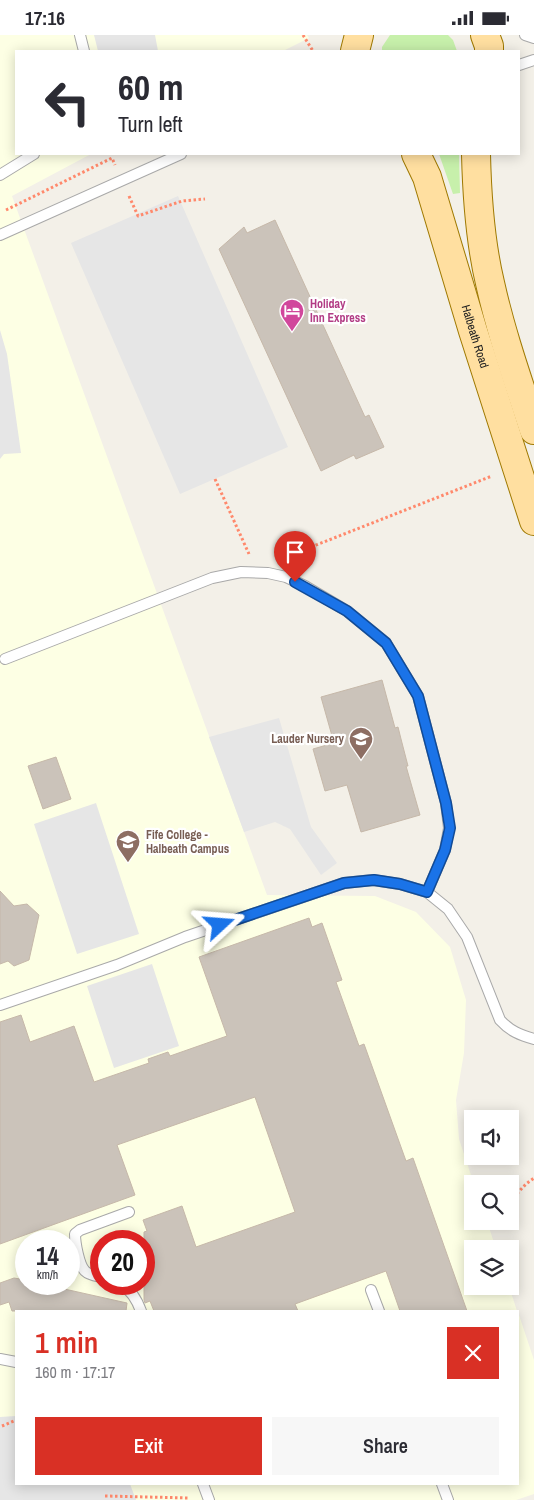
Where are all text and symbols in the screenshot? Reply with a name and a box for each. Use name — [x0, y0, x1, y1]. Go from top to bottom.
text: 17:16 — [25, 5, 65, 31]
text: 60 m — [118, 64, 183, 111]
icon: left — [35, 70, 100, 135]
text: Turn left — [118, 109, 183, 139]
place label: Holiday Inn Express — [310, 296, 366, 326]
hotel icon: Holiday Inn Express — [279, 298, 305, 332]
street label: Halbeath Road — [458, 303, 492, 370]
pin — [274, 531, 316, 582]
icon: arrive — [281, 538, 309, 566]
school or university icon: Lauder Nursery — [348, 726, 374, 760]
place label: Lauder Nursery — [271, 731, 345, 747]
place label: Fife College - Halbeath Campus — [146, 827, 230, 857]
school or university icon: Fife College - Halbeath Campus — [115, 829, 141, 863]
position arrow — [193, 898, 245, 950]
map controls — [464, 1110, 519, 1295]
button: sound — [464, 1110, 519, 1165]
button: search — [464, 1175, 519, 1230]
speed limit sign: 20 — [90, 1230, 155, 1295]
text: 14 — [36, 1239, 59, 1273]
button: layers — [464, 1240, 519, 1295]
text: km/h — [37, 1267, 58, 1283]
text: 1 min — [35, 1322, 98, 1362]
button: close — [447, 1327, 499, 1379]
text: 160 m · 17:17 — [35, 1361, 115, 1383]
button: Exit — [35, 1417, 262, 1475]
button: Share — [272, 1417, 499, 1475]

